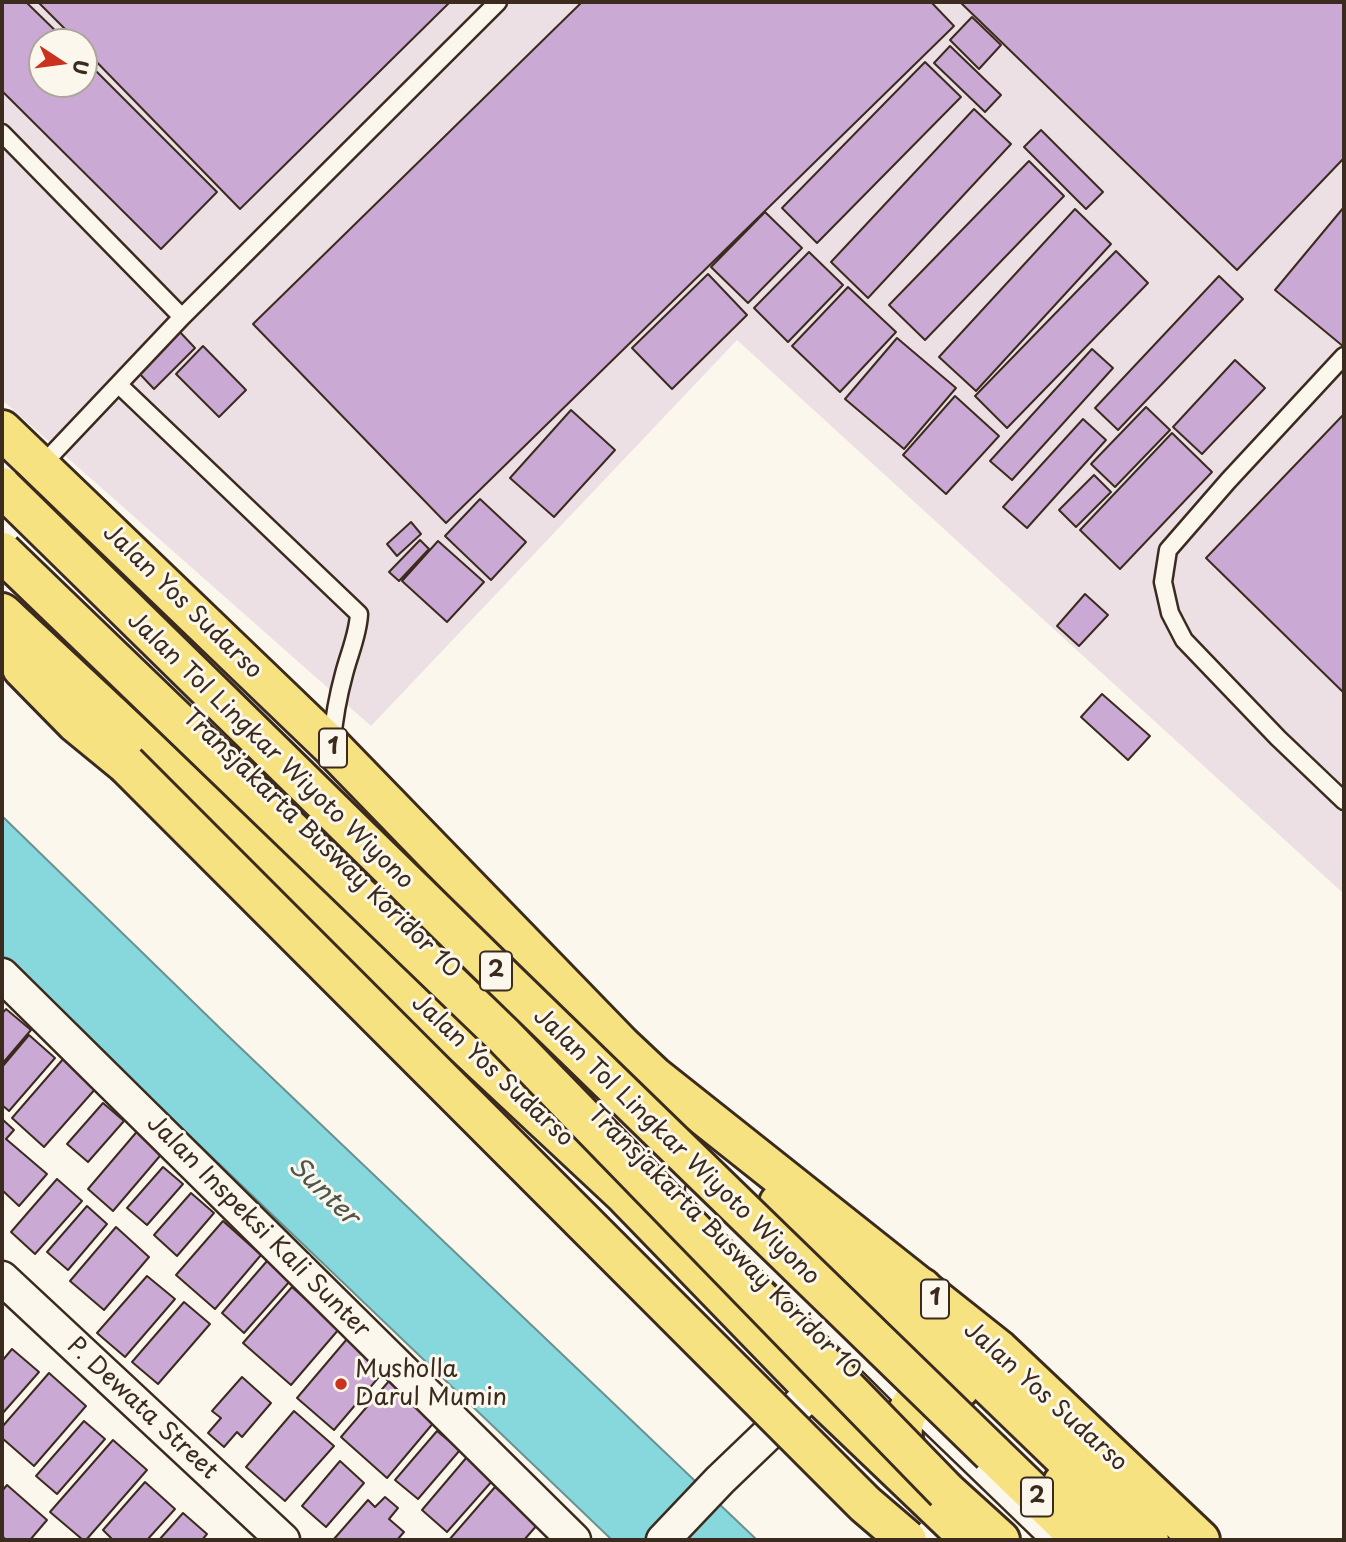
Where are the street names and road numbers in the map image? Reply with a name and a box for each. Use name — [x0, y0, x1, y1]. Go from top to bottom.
street label: Jalan Yos Sudarso — [96, 519, 268, 685]
street label: Jalan Tol Lingkar Wiyoto Wiyono — [121, 606, 419, 896]
street label: Transjakarta Busway Koridor 10 — [176, 703, 466, 985]
road number: 1 — [319, 728, 347, 768]
road number: 2 — [480, 952, 512, 990]
street label: Jalan Yos Sudarso — [405, 989, 579, 1153]
street label: Jalan Tol Lingkar Wiyoto Wiyono — [527, 1002, 825, 1292]
street label: Transjakarta Busway Koridor 10 — [581, 1100, 867, 1386]
street label: Jalan Inspeksi Kali Sunter — [140, 1109, 376, 1345]
road number: 1 — [921, 1280, 949, 1318]
street label: Jalan Yos Sudarso — [957, 1316, 1133, 1478]
street label: P. Dewata Street — [61, 1332, 223, 1486]
road number: 2 — [1021, 1478, 1053, 1516]

